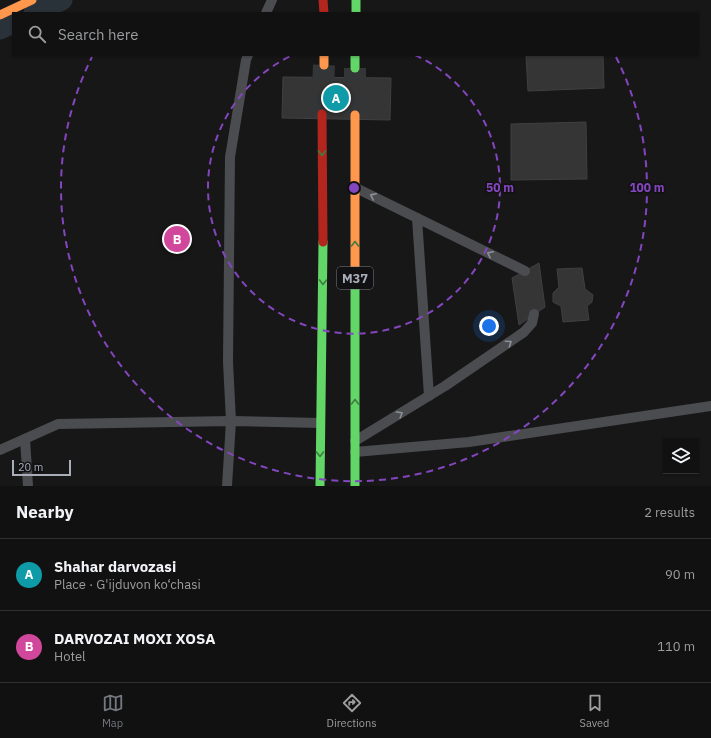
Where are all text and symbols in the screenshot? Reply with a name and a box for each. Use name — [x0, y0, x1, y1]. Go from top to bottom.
search box — [12, 12, 699, 56]
icon: search — [26, 23, 48, 45]
text: Search here — [58, 25, 138, 44]
pin: A — [323, 83, 349, 113]
one-way arrow — [318, 150, 326, 156]
text: 50 m — [486, 180, 514, 195]
text: 100 m — [629, 180, 665, 195]
centre of rings — [347, 181, 361, 195]
one-way arrow — [370, 193, 377, 201]
pin: B — [164, 224, 190, 254]
one-way arrow — [351, 241, 359, 247]
one-way arrow — [487, 251, 494, 259]
road number: M37 — [337, 267, 373, 289]
one-way arrow — [319, 279, 327, 285]
your location — [479, 316, 499, 336]
one-way arrow — [505, 340, 512, 348]
one-way arrow — [351, 399, 359, 405]
one-way arrow — [396, 411, 403, 418]
map controls — [663, 438, 699, 474]
button: layers — [663, 438, 699, 474]
one-way arrow — [316, 451, 324, 457]
scale bar — [12, 458, 71, 477]
text: 20 m — [18, 460, 43, 474]
text: Nearby — [16, 501, 74, 523]
text: 2 results — [644, 504, 695, 521]
text: Shahar darvozasi — [54, 557, 176, 576]
text: A — [25, 566, 33, 583]
text: 90 m — [665, 566, 695, 583]
text: Place · G'ijduvon ko‘chasi — [54, 576, 201, 593]
text: DARVOZAI MOXI XOSA — [54, 629, 216, 648]
text: B — [25, 638, 33, 655]
text: 110 m — [657, 638, 695, 655]
text: Hotel — [54, 648, 86, 665]
tab: Map — [102, 692, 124, 730]
tab: Directions — [327, 692, 377, 730]
tab: Saved — [580, 692, 609, 730]

